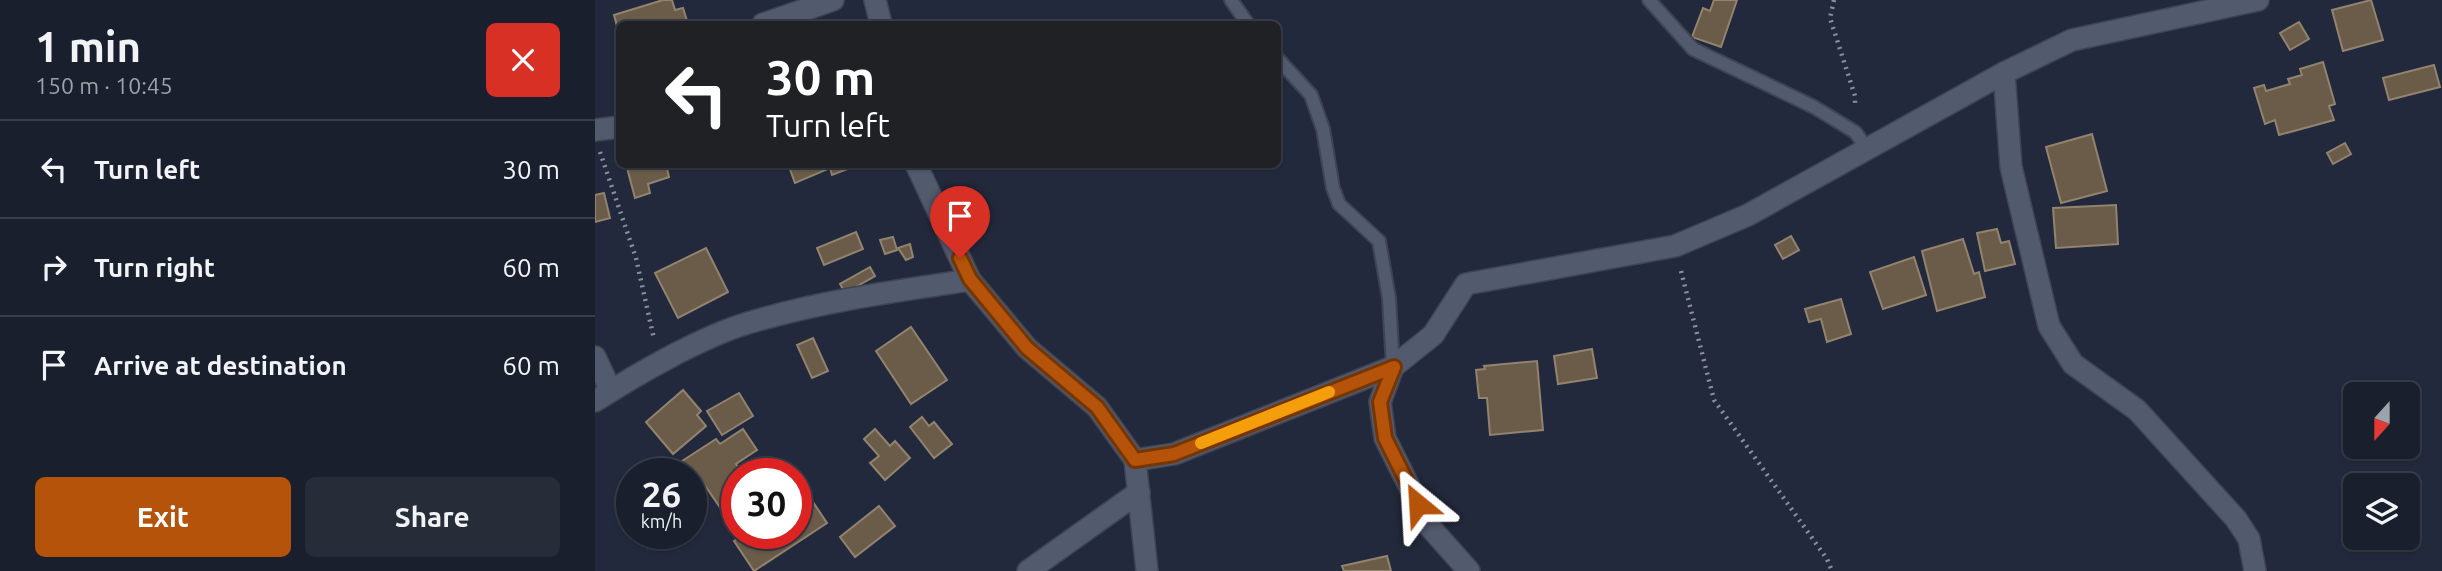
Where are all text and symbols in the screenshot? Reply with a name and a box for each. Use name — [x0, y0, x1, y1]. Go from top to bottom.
text: 1 min — [35, 23, 141, 70]
button: close — [486, 23, 560, 97]
icon: left — [651, 49, 742, 140]
text: 30 m — [766, 49, 875, 104]
text: 150 m · 10:45 — [35, 73, 173, 98]
text: Turn left — [766, 107, 890, 143]
icon: left — [35, 150, 73, 188]
text: Turn left — [94, 155, 200, 184]
text: 30 m — [502, 155, 560, 184]
pin — [930, 186, 990, 258]
icon: arrive — [941, 197, 979, 235]
icon: right — [35, 248, 73, 286]
text: Turn right — [94, 253, 215, 282]
text: 60 m — [502, 253, 560, 282]
icon: arrive — [35, 346, 73, 384]
text: Arrive at destination — [94, 351, 347, 380]
text: 60 m — [502, 351, 560, 380]
north arrow — [2343, 382, 2420, 458]
map controls — [2343, 382, 2420, 550]
speed limit sign: 30 — [721, 458, 812, 549]
position arrow — [1381, 467, 1455, 541]
button: layers — [2343, 473, 2420, 550]
text: 26 — [642, 474, 681, 514]
button: Exit — [35, 477, 291, 557]
button: Share — [305, 477, 560, 557]
text: km/h — [641, 511, 682, 531]

